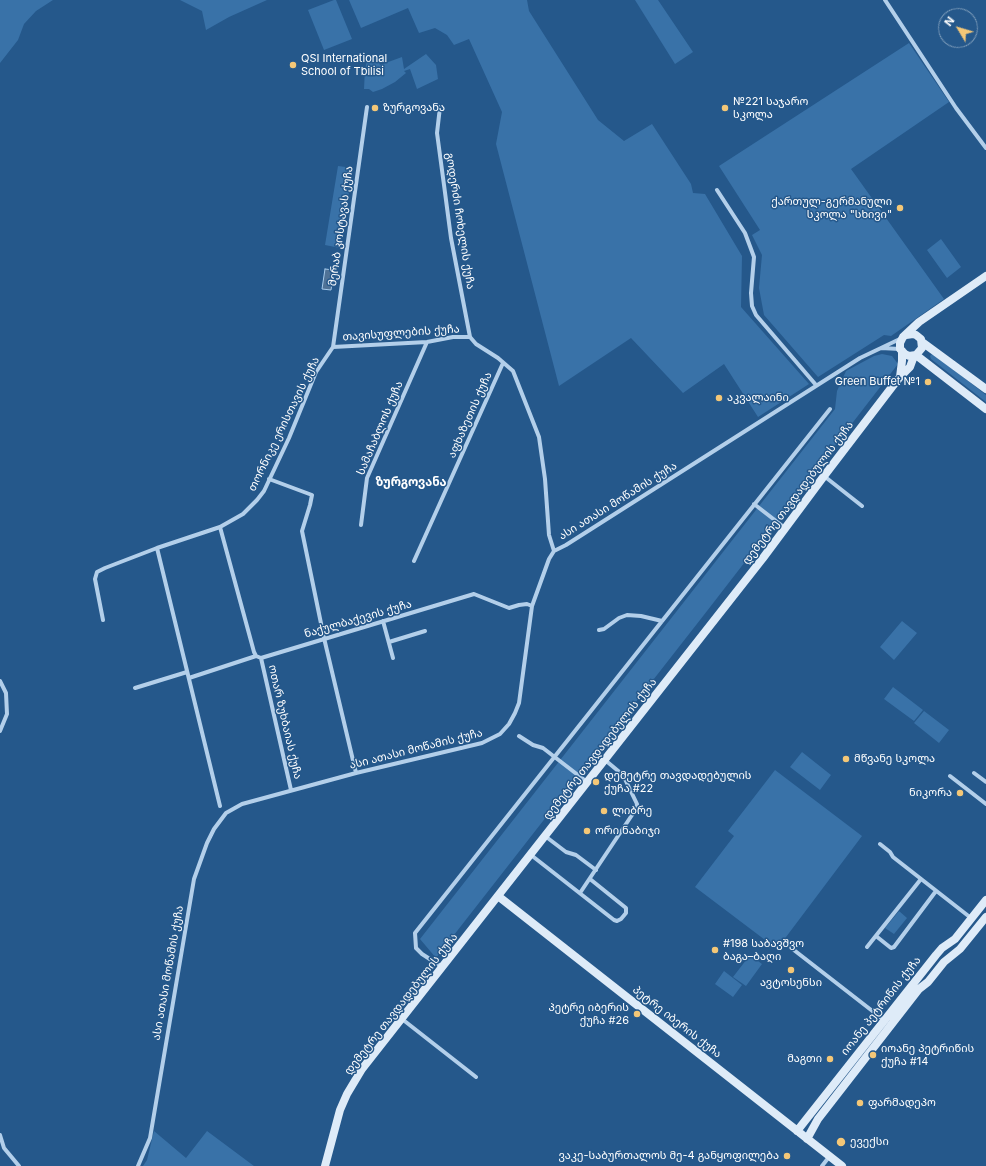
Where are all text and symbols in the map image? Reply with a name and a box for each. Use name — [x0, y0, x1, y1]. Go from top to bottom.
north arrow — [938, 8, 978, 48]
text: N — [941, 14, 957, 29]
place label: QSI International School of Tbilisi — [301, 52, 387, 78]
marker: QSI International School of Tbilisi — [288, 60, 298, 70]
place label: №221 საჯარო სკოლა — [733, 95, 808, 121]
place label: ზურგოვანა — [383, 101, 445, 115]
marker: ზურგოვანა — [370, 103, 380, 113]
marker: №221 საჯარო სკოლა — [720, 103, 730, 113]
street label: გოდერძი ჩოხელის ქუჩა — [443, 152, 477, 290]
street label: მერაბ კოსტავას ქუჩა — [326, 165, 356, 287]
place label: ქართულ-გერმანული სკოლა "სხივი" — [771, 195, 892, 221]
marker: ქართულ-გერმანული სკოლა "სხივი" — [895, 203, 905, 213]
street label: თავისუფლების ქუჩა — [342, 322, 460, 344]
street label: თორნიკე ერისთავის ქუჩა — [246, 355, 322, 493]
street label: აფხაზეთის ქუჩა — [445, 370, 495, 460]
place label: Green Buffet №1 — [835, 375, 920, 389]
marker: Green Buffet №1 — [923, 377, 933, 387]
street label: სამაჩაბლოს ქუჩა — [354, 379, 406, 477]
place label: აკვალაინი — [727, 391, 789, 405]
marker: აკვალაინი — [714, 393, 724, 403]
street label: დემეტრე თავდადებულის ქუჩა — [740, 419, 856, 567]
street label: ასი ათასი მოწამის ქუჩა — [557, 459, 679, 543]
district label: ზურგოვანა — [375, 475, 447, 489]
street label: ნაქულბაქევის ქუჩა — [303, 597, 413, 641]
street label: ოთარ ზუხბაიას ქუჩა — [265, 664, 305, 780]
street label: დემეტრე თავდადებულის ქუჩა — [541, 676, 659, 822]
street label: ასი ათასი მოწამის ქუჩა — [348, 726, 484, 772]
place label: მწვანე სკოლა — [854, 752, 935, 766]
marker: მწვანე სკოლა — [841, 754, 851, 764]
place label: დემეტრე თავდადებულის ქუჩა #22 — [604, 769, 751, 795]
marker: დემეტრე თავდადებულის ქუჩა #22 — [591, 777, 601, 787]
place label: ნიკორა — [909, 786, 952, 800]
marker: ნიკორა — [955, 788, 965, 798]
place label: ლიბრე — [612, 804, 652, 818]
marker: ლიბრე — [599, 806, 609, 816]
place label: ორი ნაბიჯი — [595, 824, 660, 838]
marker: ორი ნაბიჯი — [582, 826, 592, 836]
street label: ასი ათასი მოწამის ქუჩა — [150, 905, 186, 1041]
street label: დემეტრე თავდადებულის ქუჩა — [342, 931, 460, 1077]
place label: #198 საბავშვო ბაგა–ბაღი — [723, 937, 804, 963]
marker: #198 საბავშვო ბაგა–ბაღი — [710, 945, 720, 955]
street label: იოანე პეტრიწის ქუჩა — [838, 954, 924, 1058]
marker: ავტოსენსი — [786, 965, 796, 975]
place label: ავტოსენსი — [760, 976, 822, 990]
street label: პეტრე იბერის ქუჩა — [630, 983, 724, 1061]
place label: პეტრე იბერის ქუჩა #26 — [549, 1001, 629, 1027]
marker: პეტრე იბერის ქუჩა #26 — [632, 1009, 642, 1019]
place label: იოანე პეტრიწის ქუჩა #14 — [881, 1042, 974, 1068]
marker: იოანე პეტრიწის ქუჩა #14 — [868, 1050, 878, 1060]
place label: მაგთი — [787, 1052, 822, 1066]
marker: მაგთი — [825, 1054, 835, 1064]
place label: ფარმადეპო — [868, 1096, 936, 1110]
marker: ფარმადეპო — [855, 1098, 865, 1108]
place label: ევექსი — [850, 1135, 889, 1149]
marker: ევექსი — [835, 1136, 847, 1148]
place label: ვაკე-საბურთალოს მე-4 განყოფილება — [559, 1149, 779, 1163]
marker: ვაკე-საბურთალოს მე-4 განყოფილება — [782, 1151, 792, 1161]

